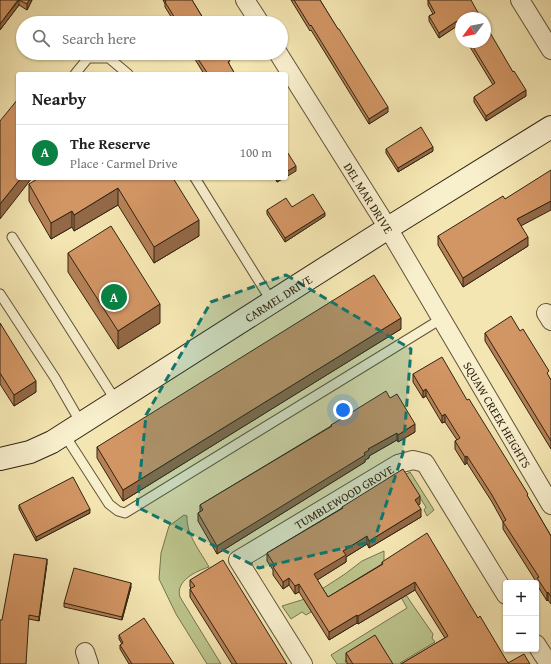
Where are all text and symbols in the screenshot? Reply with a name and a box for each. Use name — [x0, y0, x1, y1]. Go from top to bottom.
north arrow — [455, 12, 491, 48]
search box — [16, 16, 288, 60]
icon: search — [30, 27, 52, 49]
text: Search here — [62, 28, 136, 49]
text: Nearby — [32, 86, 86, 111]
text: The Reserve — [70, 133, 150, 154]
text: A — [41, 143, 49, 162]
text: 100 m — [240, 143, 272, 162]
text: Place · Carmel Drive — [70, 154, 178, 173]
street label: DEL MAR DRIVE — [340, 159, 398, 236]
street label: CARMEL DRIVE — [241, 270, 315, 326]
pin: A — [101, 282, 127, 312]
street label: SQUAW CREEK HEIGHTS — [460, 358, 536, 471]
your location — [333, 400, 353, 420]
street label: TUMBLEWOOD GROVE — [291, 460, 396, 533]
map controls — [503, 580, 539, 652]
button: + — [503, 580, 539, 616]
button: − — [503, 616, 539, 652]

